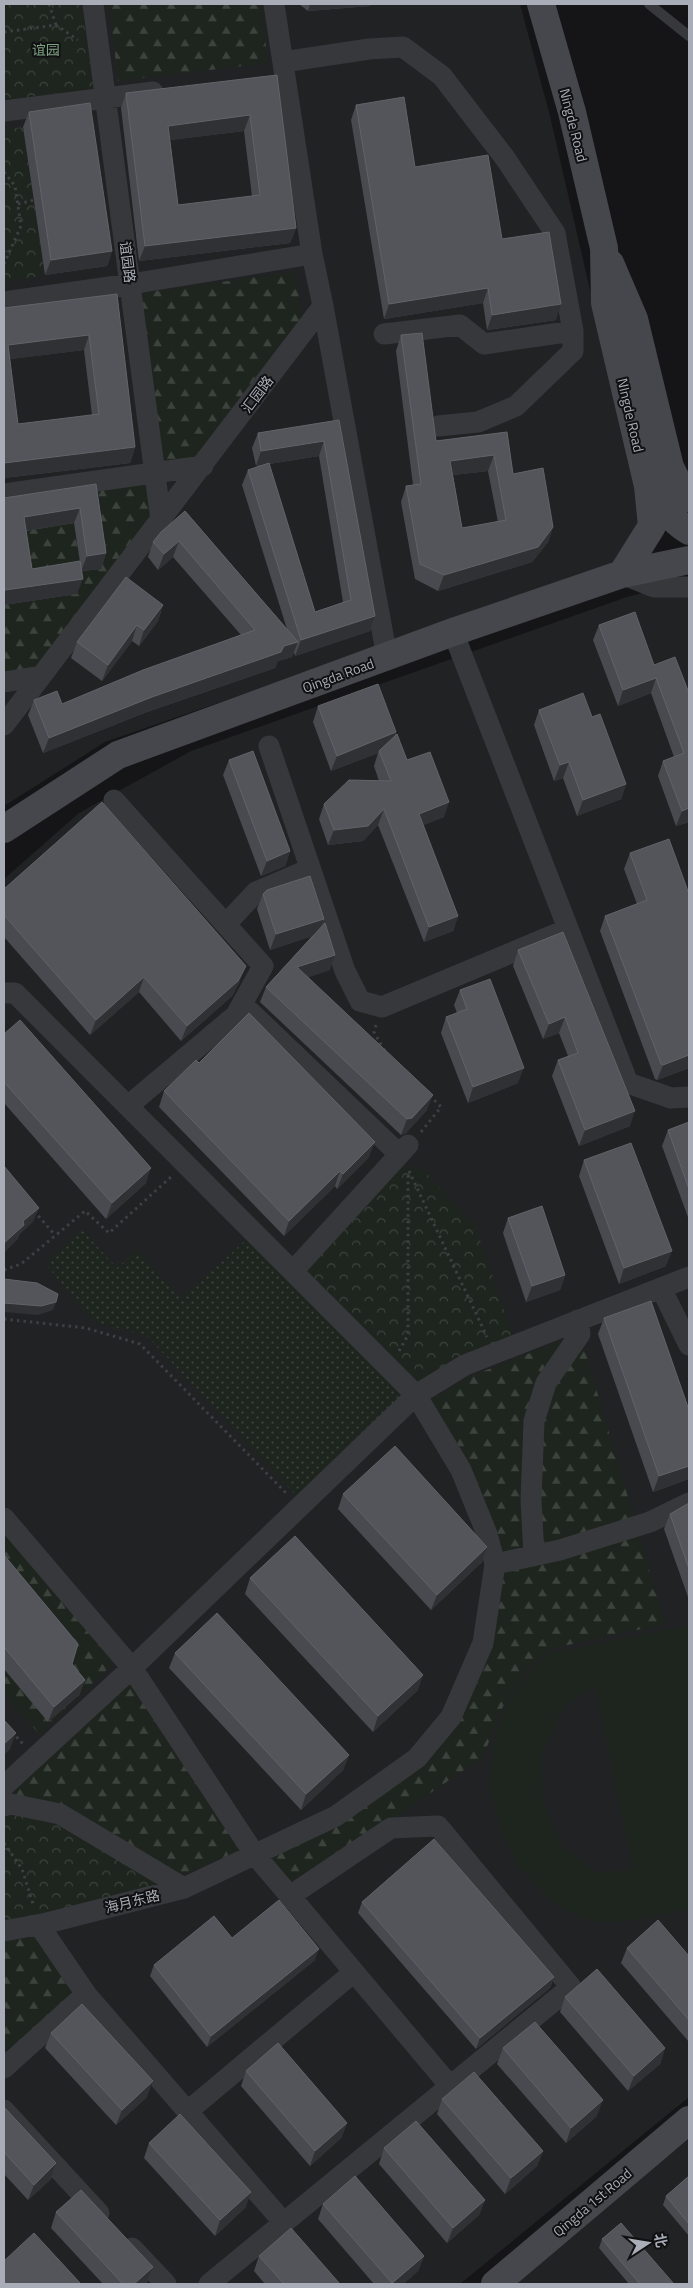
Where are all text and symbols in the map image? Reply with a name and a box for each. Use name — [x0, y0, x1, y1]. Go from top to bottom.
park label: 谊园 — [32, 39, 60, 60]
street label: Ningde Road — [555, 86, 593, 164]
street label: 谊园路 — [115, 240, 141, 284]
street label: 汇园路 — [236, 371, 278, 417]
street label: NIngde Road — [612, 376, 650, 454]
street label: Qingda Road — [299, 652, 377, 698]
street label: 海月东路 — [102, 1884, 162, 1918]
street label: Qingda 1st Road — [548, 2163, 636, 2241]
north arrow — [623, 2218, 673, 2268]
text: 北 — [649, 2231, 673, 2249]

